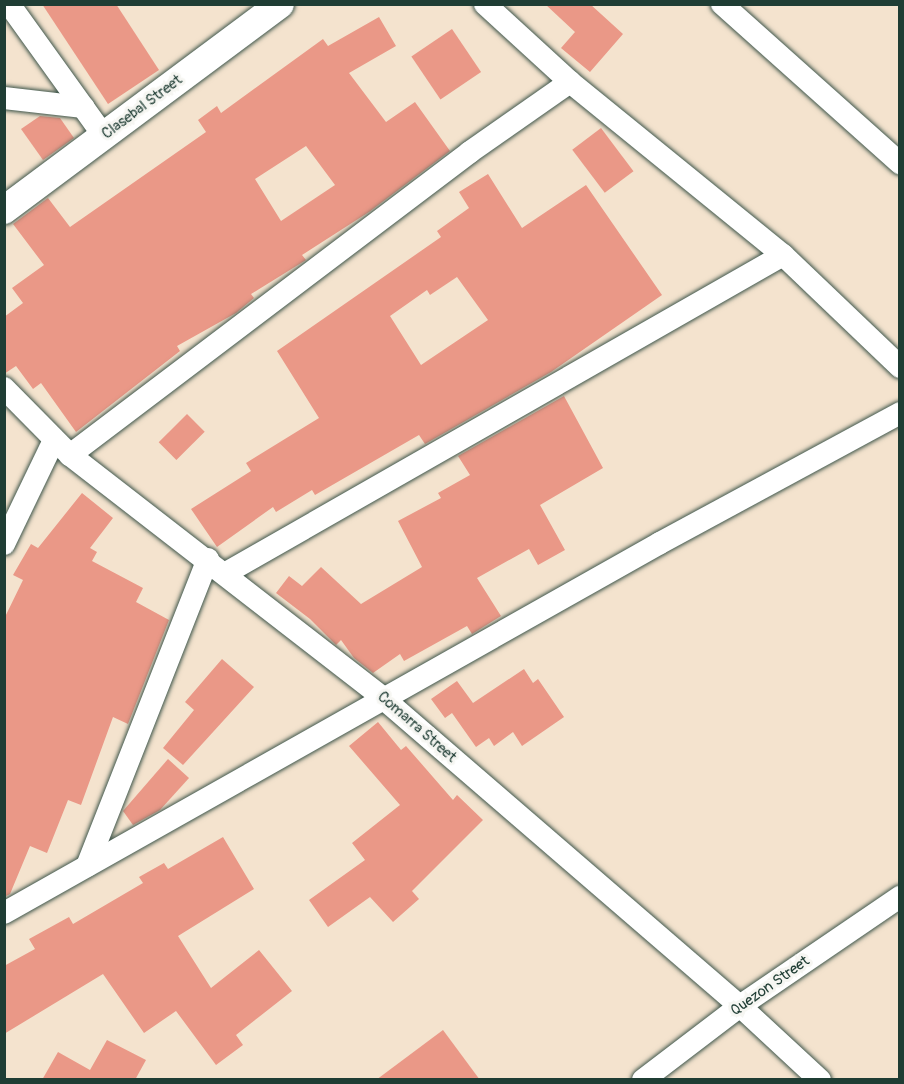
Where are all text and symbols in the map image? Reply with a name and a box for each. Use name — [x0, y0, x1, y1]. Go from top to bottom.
street label: Clasebal Street — [98, 71, 186, 143]
street label: Comarra Street — [374, 688, 460, 766]
street label: Quezon Street — [727, 952, 813, 1020]

